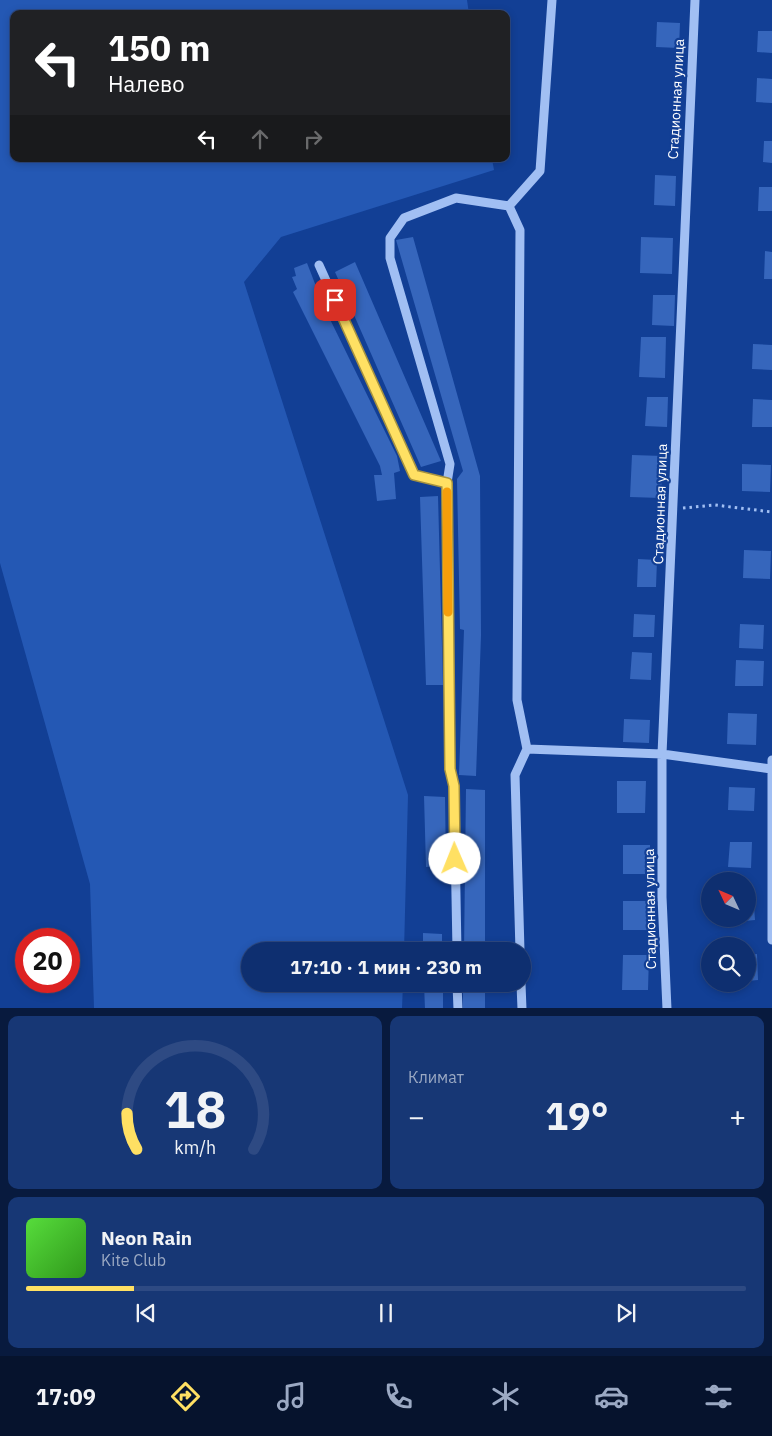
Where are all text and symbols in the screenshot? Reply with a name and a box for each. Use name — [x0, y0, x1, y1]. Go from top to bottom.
text: 150 m — [108, 25, 211, 71]
icon: left — [25, 30, 90, 95]
street label: Стадионная улица — [664, 38, 688, 160]
text: Налево — [108, 69, 185, 98]
icon: left — [193, 125, 221, 153]
icon: ahead — [246, 125, 274, 153]
icon: right — [299, 125, 327, 153]
pin — [314, 279, 356, 321]
icon: arrive — [321, 286, 349, 314]
street label: Стадионная улица — [649, 443, 671, 565]
position arrow — [428, 832, 480, 884]
street label: Стадионная улица — [640, 848, 660, 970]
north arrow — [701, 872, 756, 928]
map controls — [701, 872, 756, 992]
speed limit sign: 20 — [15, 928, 80, 993]
button: search — [701, 937, 756, 992]
text: 17:10 · 1 мин · 230 m — [290, 955, 482, 979]
text: Климат — [408, 1067, 464, 1087]
text: 18 — [164, 1075, 226, 1142]
text: 19° — [545, 1091, 609, 1140]
text: − — [408, 1098, 425, 1135]
text: + — [729, 1098, 746, 1135]
text: km/h — [174, 1136, 216, 1159]
text: Neon Rain — [101, 1226, 192, 1250]
text: Kite Club — [101, 1250, 166, 1270]
icon: previous — [132, 1299, 160, 1327]
icon: pause — [372, 1299, 400, 1327]
icon: next — [612, 1299, 640, 1327]
icon: directions — [168, 1379, 203, 1414]
icon: music — [274, 1379, 309, 1414]
icon: phone — [381, 1379, 416, 1414]
icon: climate — [488, 1379, 523, 1414]
icon: car — [594, 1379, 629, 1414]
icon: filters — [701, 1379, 736, 1414]
text: 17:09 — [36, 1382, 96, 1411]

